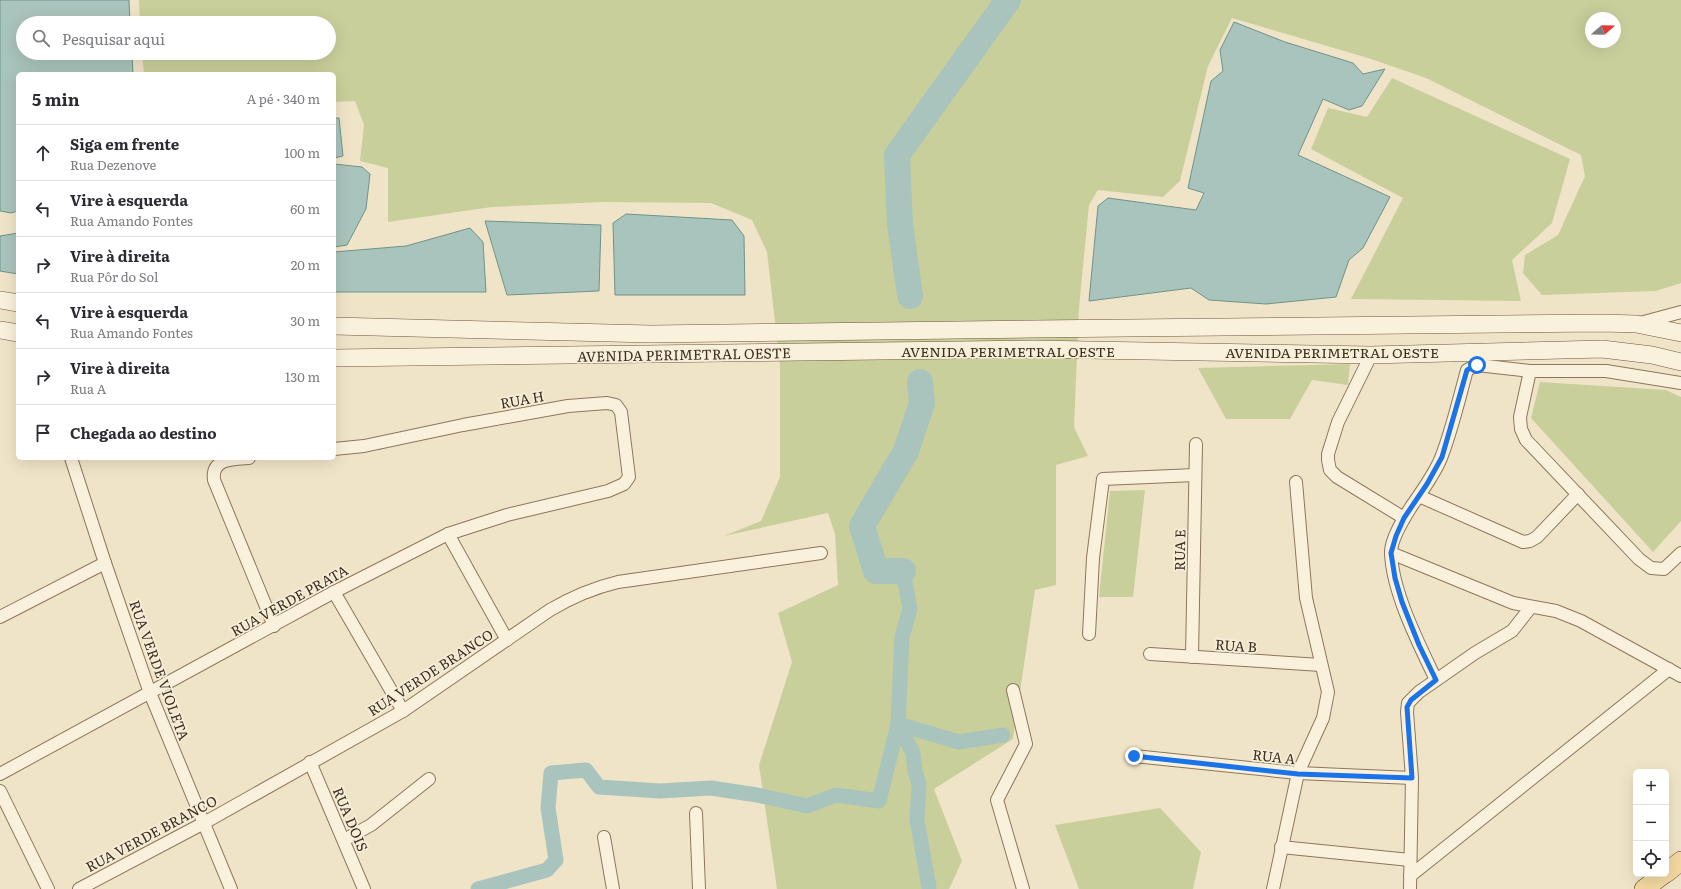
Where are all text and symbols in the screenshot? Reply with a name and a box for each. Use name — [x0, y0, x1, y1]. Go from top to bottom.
north arrow — [1585, 12, 1621, 48]
search box — [16, 16, 336, 60]
icon: search — [30, 27, 52, 49]
text: Pesquisar aqui — [62, 27, 165, 50]
text: 5 min — [32, 86, 80, 111]
text: A pé · 340 m — [247, 89, 320, 108]
text: Siga em frente — [70, 132, 179, 155]
icon: ahead — [32, 142, 54, 164]
text: 100 m — [284, 143, 320, 162]
text: Rua Dezenove — [70, 155, 156, 174]
text: Vire à esquerda — [70, 188, 188, 211]
icon: left — [32, 198, 54, 220]
text: 60 m — [290, 199, 320, 218]
text: Rua Amando Fontes — [70, 211, 193, 230]
text: Vire à direita — [70, 244, 170, 267]
icon: right — [32, 254, 54, 276]
text: 20 m — [291, 255, 320, 274]
text: Rua Pôr do Sol — [70, 267, 158, 286]
text: Vire à esquerda — [70, 300, 188, 323]
icon: left — [32, 310, 54, 332]
text: 30 m — [290, 311, 320, 330]
text: Rua Amando Fontes — [70, 323, 193, 342]
street label: AVENIDA PERIMETRAL OESTE — [901, 341, 1115, 361]
street label: AVENIDA PERIMETRAL OESTE — [577, 342, 791, 366]
street label: AVENIDA PERIMETRAL OESTE — [1225, 342, 1439, 362]
text: Vire à direita — [70, 356, 170, 379]
route start — [1468, 356, 1486, 374]
icon: right — [32, 366, 54, 388]
text: 130 m — [285, 367, 320, 386]
text: Rua A — [70, 379, 106, 398]
street label: RUA H — [498, 385, 546, 413]
text: Chegada ao destino — [70, 421, 217, 444]
icon: arrive — [32, 422, 54, 444]
street label: RUA E — [1169, 529, 1189, 571]
street label: RUA VERDE PRATA — [227, 559, 352, 641]
street label: RUA VERDE VIOLETA — [125, 597, 195, 744]
street label: RUA VERDE BRANCO — [363, 624, 497, 720]
street label: RUA B — [1214, 634, 1258, 656]
street label: RUA A — [1252, 744, 1297, 768]
route end — [1125, 747, 1143, 765]
map controls — [1633, 769, 1669, 877]
button: + — [1633, 769, 1669, 805]
street label: RUA DOIS — [328, 784, 374, 854]
street label: RUA VERDE BRANCO — [82, 790, 220, 876]
button: − — [1633, 805, 1669, 841]
button: locate — [1633, 841, 1669, 877]

